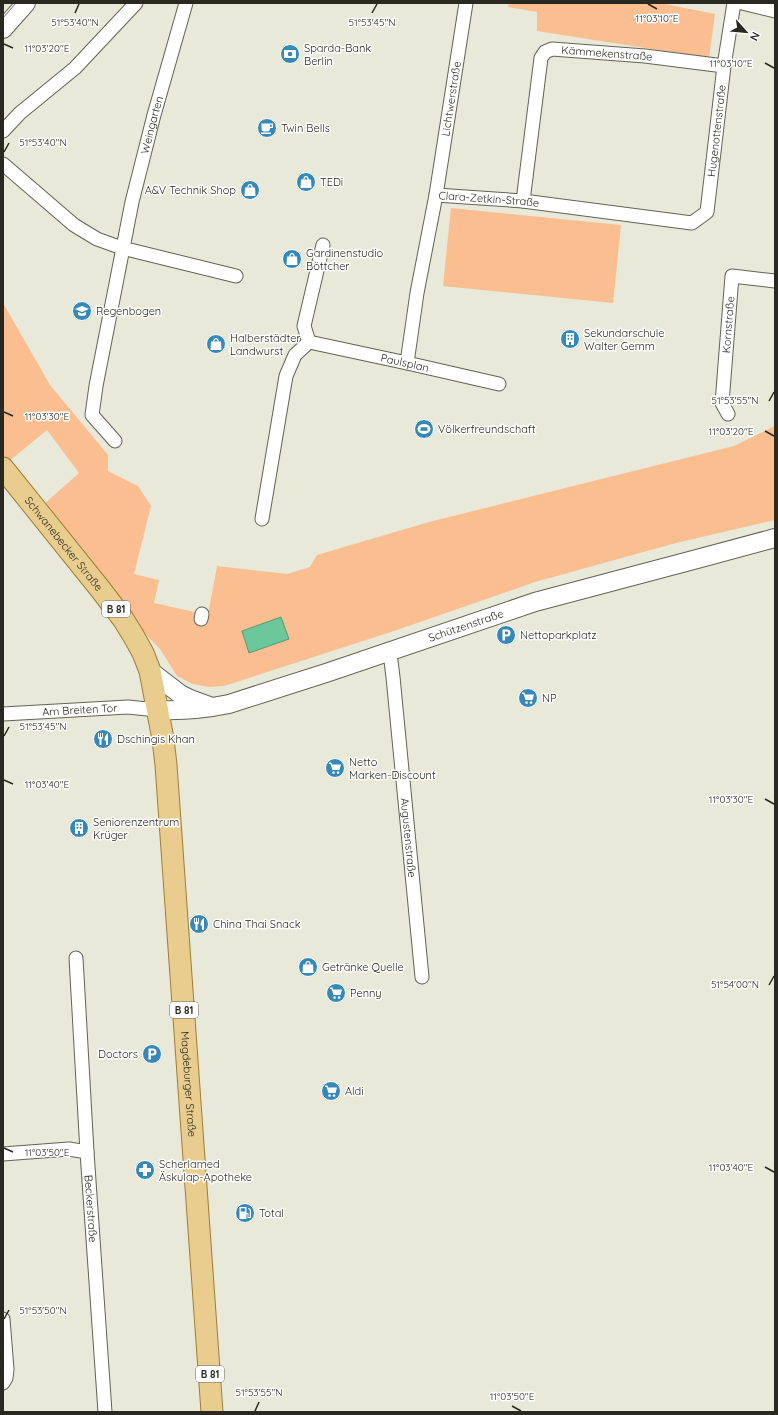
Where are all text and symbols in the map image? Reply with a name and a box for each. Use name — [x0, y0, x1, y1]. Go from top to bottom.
text: 11°03'10"E — [636, 12, 679, 25]
north arrow — [726, 12, 766, 52]
text: 51°53'40"N — [51, 16, 99, 29]
text: 51°53'45"N — [349, 16, 396, 29]
text: N — [747, 30, 763, 43]
place label: Sparda-Bank Berlin — [304, 41, 371, 68]
text: 11°03'20"E — [25, 42, 70, 55]
bank icon: Sparda-Bank Berlin — [279, 43, 301, 65]
street label: Kämmekenstraße — [561, 43, 653, 64]
text: 11°03'10"E — [710, 57, 753, 70]
street label: Lichtwerstraße — [438, 60, 464, 137]
street label: Hugenottenstraße — [704, 84, 729, 178]
street label: Weingarten — [137, 94, 166, 155]
cafe icon: Twin Bells — [256, 117, 278, 139]
place label: Twin Bells — [281, 121, 330, 135]
text: 51°53'40"N — [19, 136, 67, 149]
shop icon: TEDi — [295, 171, 317, 193]
place label: TEDi — [320, 175, 343, 189]
shop icon: A&V Technik Shop — [239, 179, 261, 201]
place label: A&V Technik Shop — [145, 183, 236, 197]
street label: Clara-Zetkin-Straße — [438, 188, 540, 210]
place label: Gardinenstudio Böttcher — [306, 246, 384, 273]
shop icon: Gardinenstudio Böttcher — [281, 248, 303, 270]
street label: Kornstraße — [719, 296, 737, 354]
school or university icon: Regenbogen — [71, 300, 93, 322]
place label: Regenbogen — [96, 304, 161, 318]
place label: Sekundarschule Walter Gemm — [584, 326, 664, 353]
building icon: Sekundarschule Walter Gemm — [559, 328, 581, 350]
place label: Halberstädter Landwurst — [230, 331, 301, 358]
shop icon: Halberstädter Landwurst — [205, 333, 227, 355]
street label: Paulsplan — [379, 351, 430, 375]
text: 51°53'55"N — [711, 394, 759, 407]
text: 11°03'30"E — [25, 410, 70, 423]
sports icon: Völkerfreundschaft — [413, 418, 435, 440]
place label: Völkerfreundschaft — [438, 422, 536, 436]
text: 11°03'20"E — [709, 425, 754, 438]
street label: Schwanebecker Straße — [22, 494, 106, 594]
road number: B 81 — [102, 601, 130, 617]
street label: Schützenstraße — [426, 606, 505, 645]
parking icon: Nettoparkplatz — [495, 624, 517, 646]
place label: Nettoparkplatz — [520, 628, 597, 642]
supermarket icon: NP — [517, 687, 539, 709]
place label: NP — [542, 691, 557, 705]
street label: Am Breiten Tor — [42, 701, 119, 719]
text: 51°53'45"N — [20, 720, 67, 733]
restaurant icon: Dschingis Khan — [92, 728, 114, 750]
place label: Dschingis Khan — [117, 732, 195, 746]
place label: Netto Marken-Discount — [349, 755, 436, 782]
supermarket icon: Netto Marken-Discount — [324, 757, 346, 779]
text: 11°03'40"E — [25, 778, 70, 791]
text: 11°03'30"E — [709, 793, 754, 806]
street label: Augustenstraße — [398, 797, 419, 878]
place label: Seniorenzentrum Krüger — [93, 815, 179, 842]
building icon: Seniorenzentrum Krüger — [68, 817, 90, 839]
restaurant icon: China Thai Snack — [188, 913, 210, 935]
place label: China Thai Snack — [213, 917, 301, 931]
shop icon: Getränke Quelle — [297, 956, 319, 978]
place label: Getränke Quelle — [322, 960, 404, 974]
text: 51°54'00"N — [711, 978, 759, 991]
supermarket icon: Penny — [325, 982, 347, 1004]
place label: Penny — [350, 986, 382, 1000]
road number: B 81 — [170, 1002, 198, 1018]
street label: Magdeburger Straße — [178, 1031, 199, 1138]
parking icon: Doctors — [141, 1043, 163, 1065]
place label: Doctors — [98, 1047, 138, 1061]
supermarket icon: Aldi — [320, 1080, 342, 1102]
place label: Aldi — [345, 1084, 364, 1098]
text: 11°03'50"E — [25, 1146, 70, 1159]
place label: Scherlamed Äskulap-Apotheke — [159, 1157, 252, 1184]
pharmacy icon: Scherlamed Äskulap-Apotheke — [134, 1159, 156, 1181]
text: 11°03'40"E — [709, 1161, 754, 1174]
street label: Beckerstraße — [82, 1174, 100, 1243]
fuel station icon: Total — [234, 1202, 256, 1224]
place label: Total — [259, 1206, 284, 1220]
text: 51°53'50"N — [19, 1304, 67, 1317]
road number: B 81 — [196, 1366, 224, 1382]
text: 51°53'55"N — [235, 1386, 283, 1399]
text: 11°03'50"E — [490, 1390, 535, 1403]

